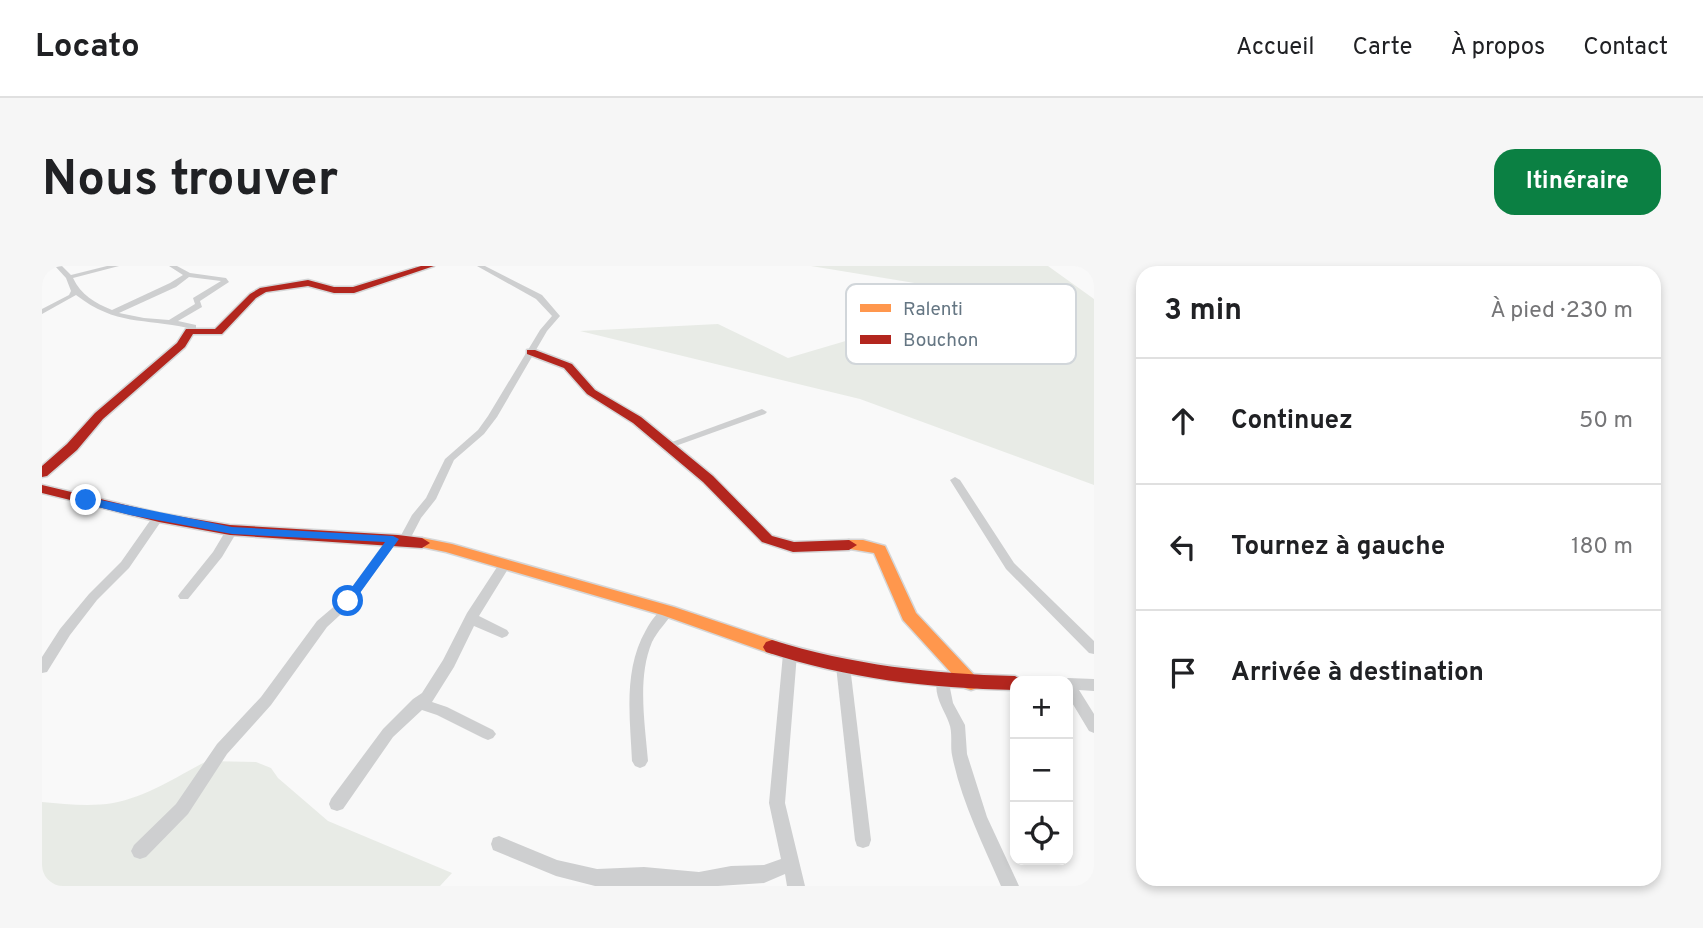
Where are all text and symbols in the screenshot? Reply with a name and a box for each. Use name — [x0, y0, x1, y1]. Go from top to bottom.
text: Locato — [35, 27, 140, 69]
text: Accueil — [1236, 33, 1315, 63]
text: Carte — [1353, 33, 1412, 63]
text: À propos — [1450, 33, 1545, 63]
text: Contact — [1583, 33, 1668, 63]
button: Itinéraire — [1494, 149, 1661, 215]
text: Nous trouver — [42, 151, 338, 213]
legend — [846, 284, 1076, 364]
text: 3 min — [1164, 293, 1242, 330]
text: À pied · 230 m — [1490, 297, 1633, 326]
text: Ralenti — [903, 298, 963, 322]
text: Bouchon — [903, 329, 979, 353]
icon: ahead — [1164, 402, 1202, 440]
text: Continuez — [1231, 405, 1353, 438]
text: 50 m — [1579, 407, 1633, 436]
route end — [70, 484, 101, 515]
icon: left — [1164, 528, 1202, 566]
text: Tournez à gauche — [1231, 531, 1445, 564]
text: 180 m — [1571, 533, 1633, 562]
route start — [332, 585, 363, 616]
icon: arrive — [1164, 654, 1202, 692]
text: Arrivée à destination — [1231, 657, 1484, 690]
map controls — [1010, 676, 1073, 865]
button: + — [1010, 676, 1073, 739]
button: − — [1010, 739, 1073, 802]
button: locate — [1010, 802, 1073, 865]

